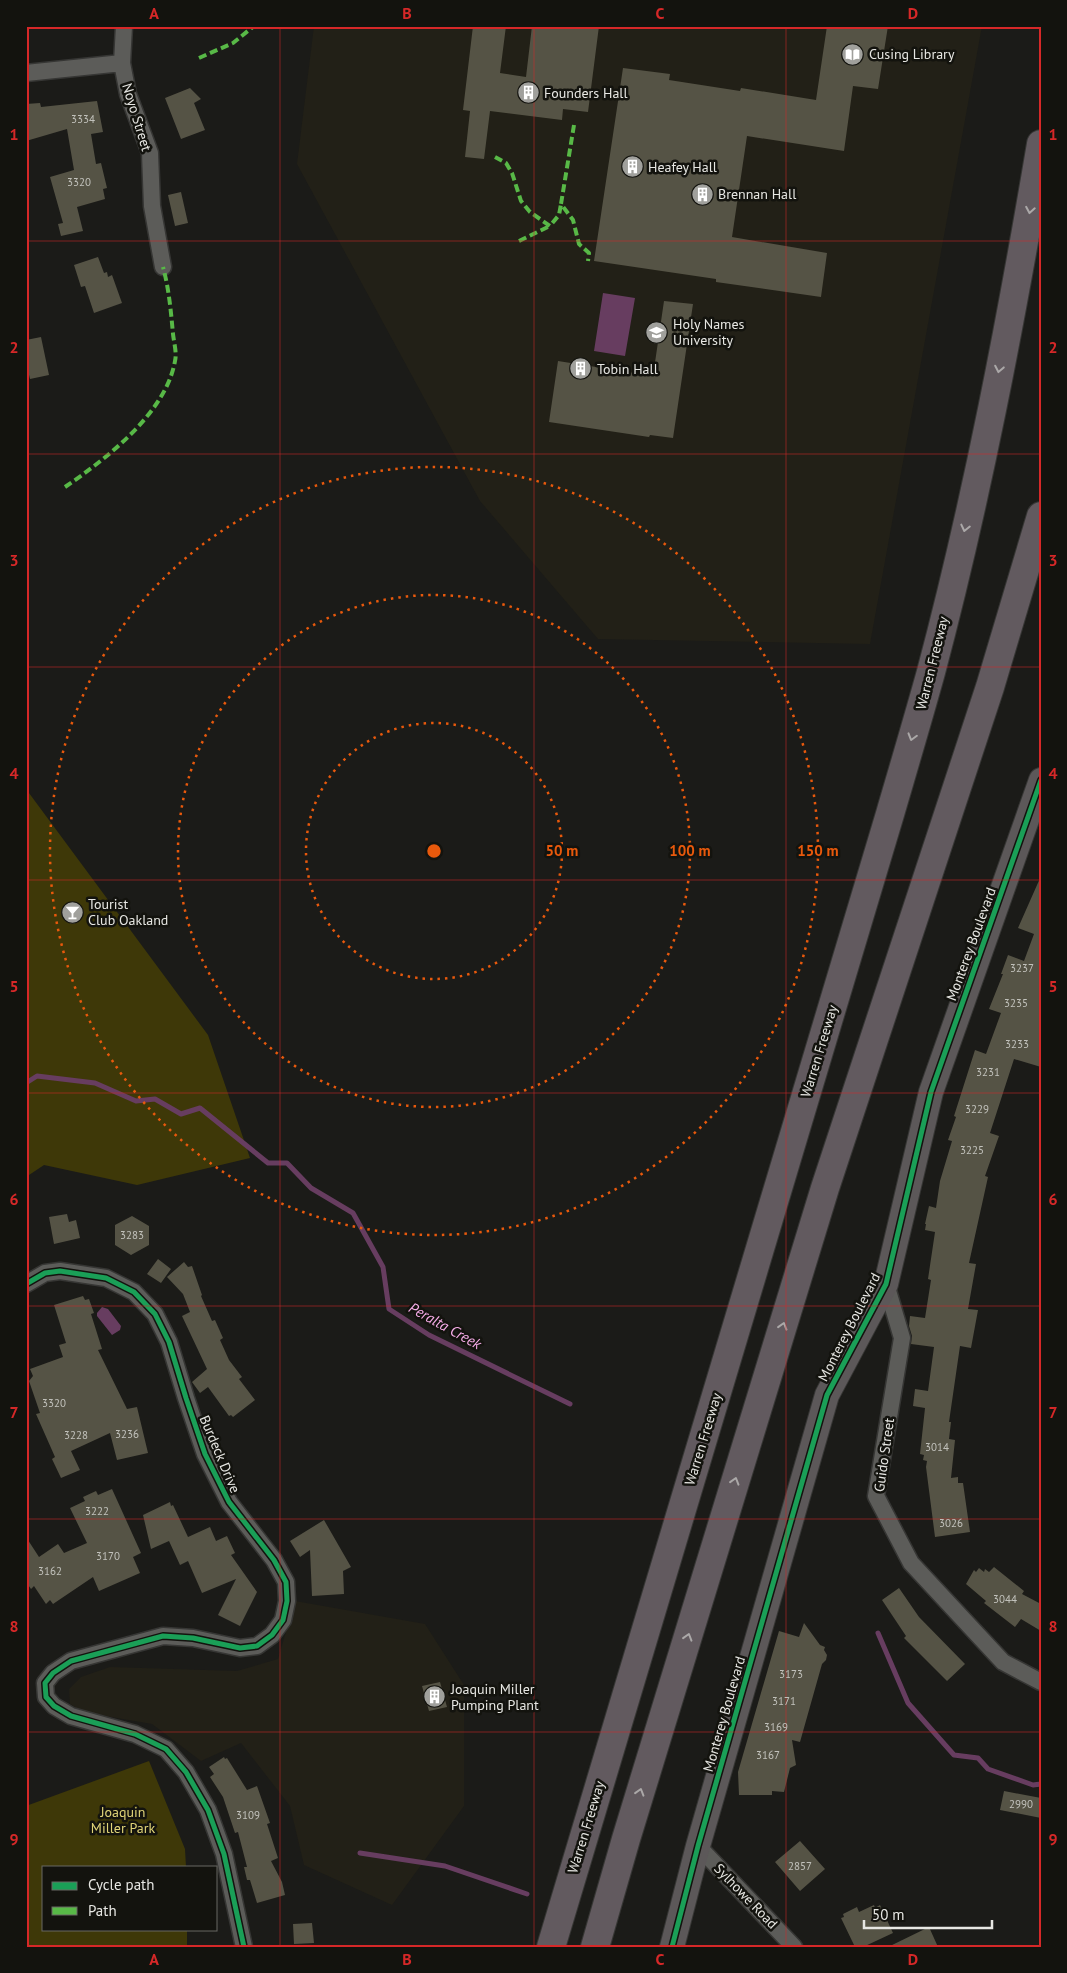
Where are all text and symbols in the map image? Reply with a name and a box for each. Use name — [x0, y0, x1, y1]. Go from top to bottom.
text: A — [149, 3, 159, 23]
text: B — [402, 3, 412, 23]
text: C — [656, 3, 665, 23]
text: D — [908, 3, 918, 23]
library icon: Cusing Library — [841, 42, 865, 66]
place label: Cusing Library — [869, 45, 955, 63]
street label: Noyo Street — [118, 81, 156, 153]
building icon: Founders Hall — [516, 81, 540, 105]
place label: Founders Hall — [544, 84, 628, 102]
house number: 3334 — [71, 112, 95, 126]
text: 1 — [9, 124, 19, 144]
text: 1 — [1048, 124, 1058, 144]
building icon: Heafey Hall — [620, 155, 644, 179]
place label: Heafey Hall — [648, 158, 717, 176]
house number: 3320 — [67, 175, 91, 189]
building icon: Brennan Hall — [690, 182, 714, 206]
place label: Brennan Hall — [718, 185, 796, 203]
one-way arrow — [1025, 205, 1035, 214]
place label: Holy Names University — [673, 315, 745, 349]
school or university icon: Holy Names University — [645, 320, 669, 344]
text: 2 — [9, 337, 19, 357]
text: 2 — [1048, 337, 1058, 357]
building icon: Tobin Hall — [569, 357, 593, 381]
place label: Tobin Hall — [597, 360, 658, 378]
one-way arrow — [995, 365, 1005, 374]
one-way arrow — [960, 524, 971, 533]
text: 3 — [9, 550, 19, 570]
text: 3 — [1048, 550, 1058, 570]
street label: Warren Freeway — [912, 614, 952, 712]
one-way arrow — [908, 732, 918, 740]
text: 4 — [9, 763, 19, 783]
text: 4 — [1048, 763, 1058, 783]
text: 50 m — [546, 841, 578, 860]
text: 100 m — [669, 841, 711, 860]
text: 150 m — [797, 841, 839, 860]
centre of rings — [425, 842, 443, 860]
street label: Monterey Boulevard — [942, 885, 1000, 1003]
place label: Tourist Club Oakland — [88, 895, 168, 929]
bar icon: Tourist Club Oakland — [60, 900, 84, 924]
house number: 3237 — [1010, 961, 1034, 975]
text: 5 — [9, 976, 19, 996]
text: 5 — [1048, 976, 1058, 996]
house number: 3235 — [1004, 996, 1028, 1010]
street label: Warren Freeway — [796, 1002, 842, 1099]
house number: 3233 — [1005, 1037, 1029, 1051]
house number: 3231 — [976, 1065, 1000, 1079]
house number: 3229 — [965, 1102, 989, 1116]
house number: 3225 — [960, 1143, 984, 1157]
text: 6 — [9, 1189, 19, 1209]
text: 6 — [1048, 1189, 1058, 1209]
house number: 3283 — [120, 1228, 144, 1242]
street label: Monterey Boulevard — [814, 1270, 884, 1384]
water label: Peralta Creek — [405, 1298, 486, 1354]
one-way arrow — [777, 1322, 787, 1330]
street label: Warren Freeway — [680, 1390, 726, 1487]
house number: 3320 — [42, 1396, 66, 1410]
text: 7 — [9, 1402, 19, 1422]
text: 7 — [1048, 1402, 1058, 1422]
street label: Burdeck Drive — [196, 1412, 244, 1496]
street label: Guido Street — [870, 1417, 898, 1493]
house number: 3236 — [115, 1427, 139, 1441]
house number: 3228 — [64, 1428, 88, 1442]
house number: 3014 — [925, 1440, 949, 1454]
one-way arrow — [730, 1478, 740, 1486]
house number: 3222 — [85, 1504, 109, 1518]
house number: 3026 — [939, 1516, 963, 1530]
house number: 3170 — [96, 1549, 120, 1563]
house number: 3162 — [38, 1564, 62, 1578]
house number: 3044 — [993, 1592, 1017, 1606]
text: 8 — [9, 1616, 19, 1636]
text: 8 — [1048, 1616, 1058, 1636]
one-way arrow — [682, 1633, 692, 1641]
street label: Monterey Boulevard — [699, 1654, 749, 1774]
house number: 3173 — [779, 1667, 803, 1681]
place label: Joaquin Miller Pumping Plant — [450, 1680, 539, 1714]
building icon: Joaquin Miller Pumping Plant — [423, 1685, 447, 1709]
house number: 3171 — [772, 1694, 796, 1708]
house number: 3169 — [764, 1720, 788, 1734]
house number: 3167 — [756, 1748, 780, 1762]
street label: Warren Freeway — [563, 1778, 609, 1875]
one-way arrow — [635, 1788, 645, 1797]
house number: 2990 — [1009, 1797, 1033, 1811]
park label: Joaquin Miller Park — [91, 1803, 155, 1837]
house number: 3109 — [236, 1808, 260, 1822]
text: 9 — [9, 1829, 19, 1849]
text: 9 — [1048, 1829, 1058, 1849]
house number: 2857 — [788, 1859, 812, 1873]
street label: Sylhowe Road — [710, 1860, 782, 1932]
legend — [42, 1866, 218, 1930]
text: Cycle path — [88, 1875, 154, 1894]
scale bar — [864, 1898, 992, 1930]
text: Path — [88, 1901, 117, 1920]
text: 50 m — [872, 1905, 905, 1924]
text: A — [149, 1949, 159, 1969]
text: B — [402, 1949, 412, 1969]
text: C — [656, 1949, 665, 1969]
text: D — [908, 1949, 918, 1969]

